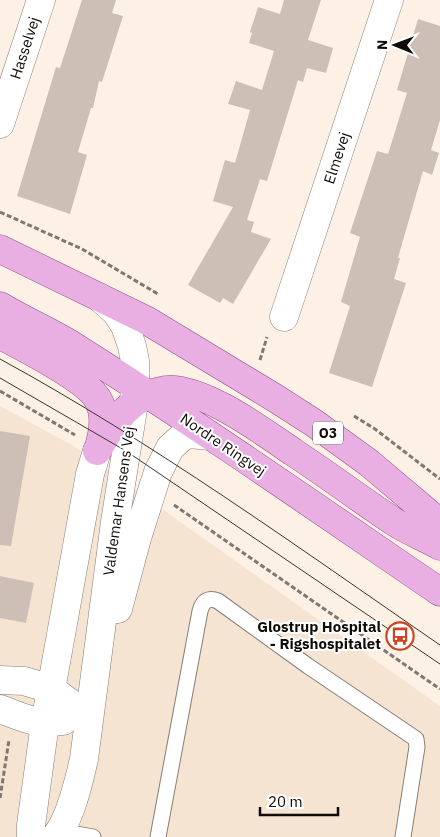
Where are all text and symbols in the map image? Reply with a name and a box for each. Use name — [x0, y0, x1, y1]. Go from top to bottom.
street label: Hasselvej — [6, 14, 44, 81]
north arrow — [370, 20, 420, 70]
text: N — [373, 40, 391, 50]
street label: Elmevej — [319, 130, 354, 186]
street label: Nordre Ringvej — [177, 409, 270, 480]
road number: O3 — [313, 422, 343, 444]
street label: Valdemar Hansens Vej — [99, 425, 138, 577]
place label: Glostrup Hospital - Rigshospitalet — [257, 617, 381, 653]
bus stop icon: Glostrup Hospital - Rigshospitalet — [385, 621, 415, 651]
scale bar — [260, 784, 338, 816]
text: 20 m — [268, 792, 303, 811]

